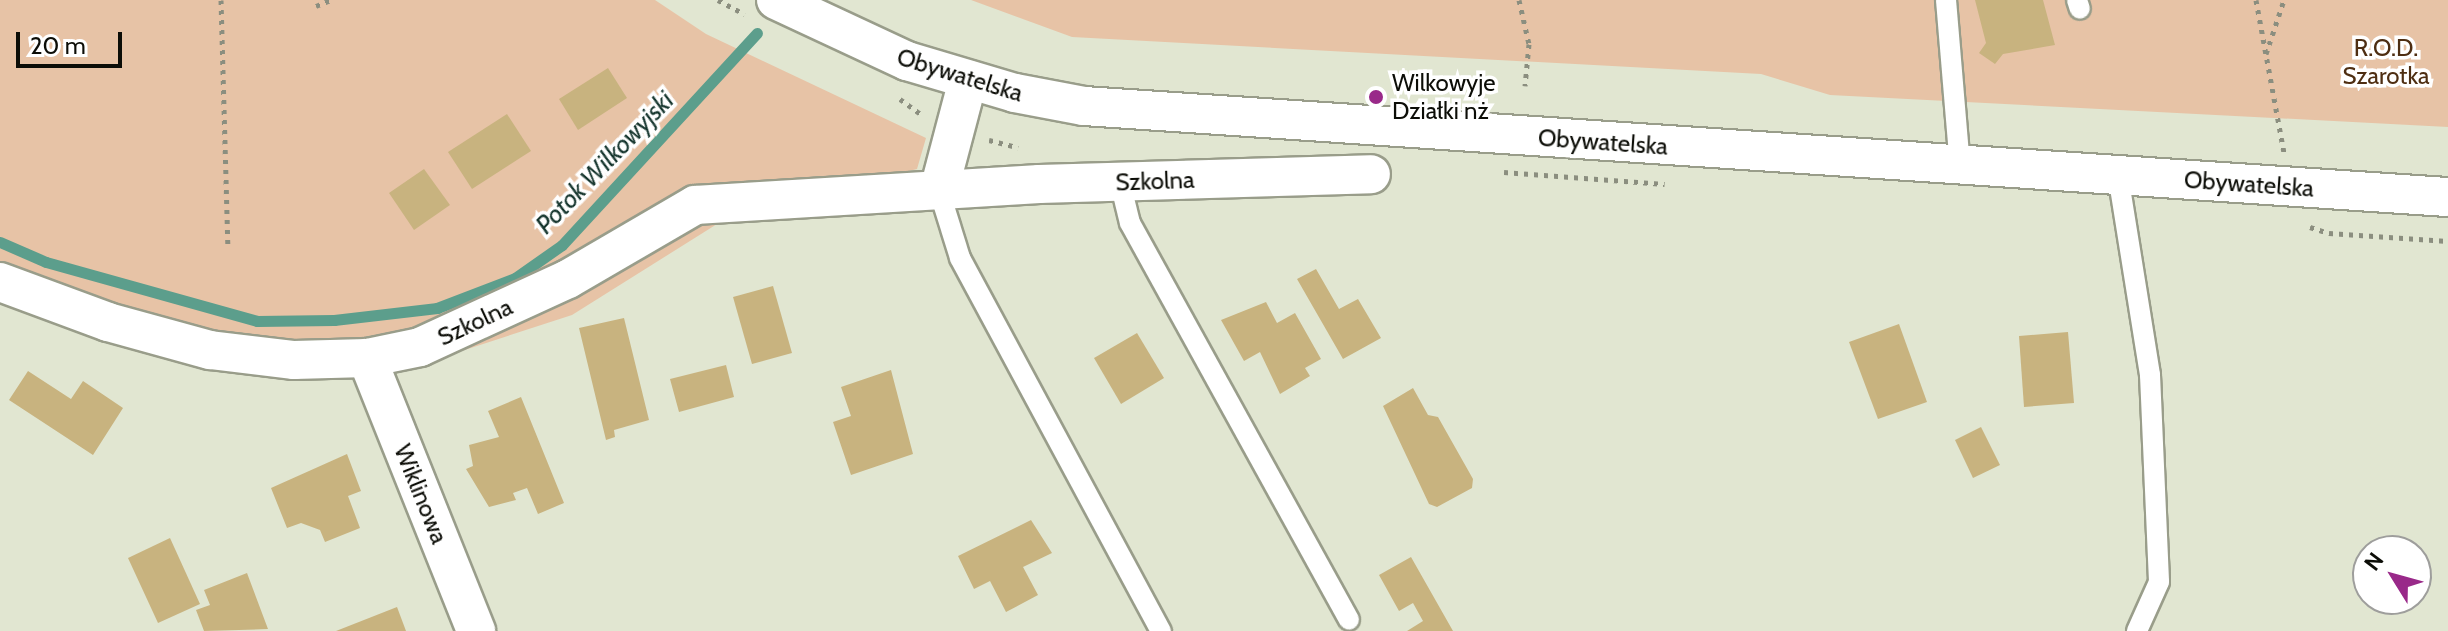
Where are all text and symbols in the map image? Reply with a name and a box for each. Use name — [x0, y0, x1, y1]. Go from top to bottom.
scale bar — [20, 16, 126, 66]
text: 20 m — [30, 31, 86, 60]
park label: R.O.D. Szarotka — [2342, 34, 2430, 90]
street label: Obywatelska — [894, 42, 1026, 108]
place label: Wilkowyje Działki nż — [1392, 69, 1496, 125]
water label: Potok Wilkowyjski — [529, 85, 681, 241]
marker: Wilkowyje Działki nż — [1367, 88, 1385, 106]
street label: Obywatelska — [1537, 123, 1669, 161]
street label: Szkolna — [1115, 165, 1195, 197]
street label: Obywatelska — [2183, 165, 2315, 203]
street label: Szkolna — [433, 292, 517, 352]
street label: Wiklinowa — [388, 440, 454, 548]
north arrow — [2352, 535, 2432, 615]
text: N — [2359, 547, 2389, 576]

